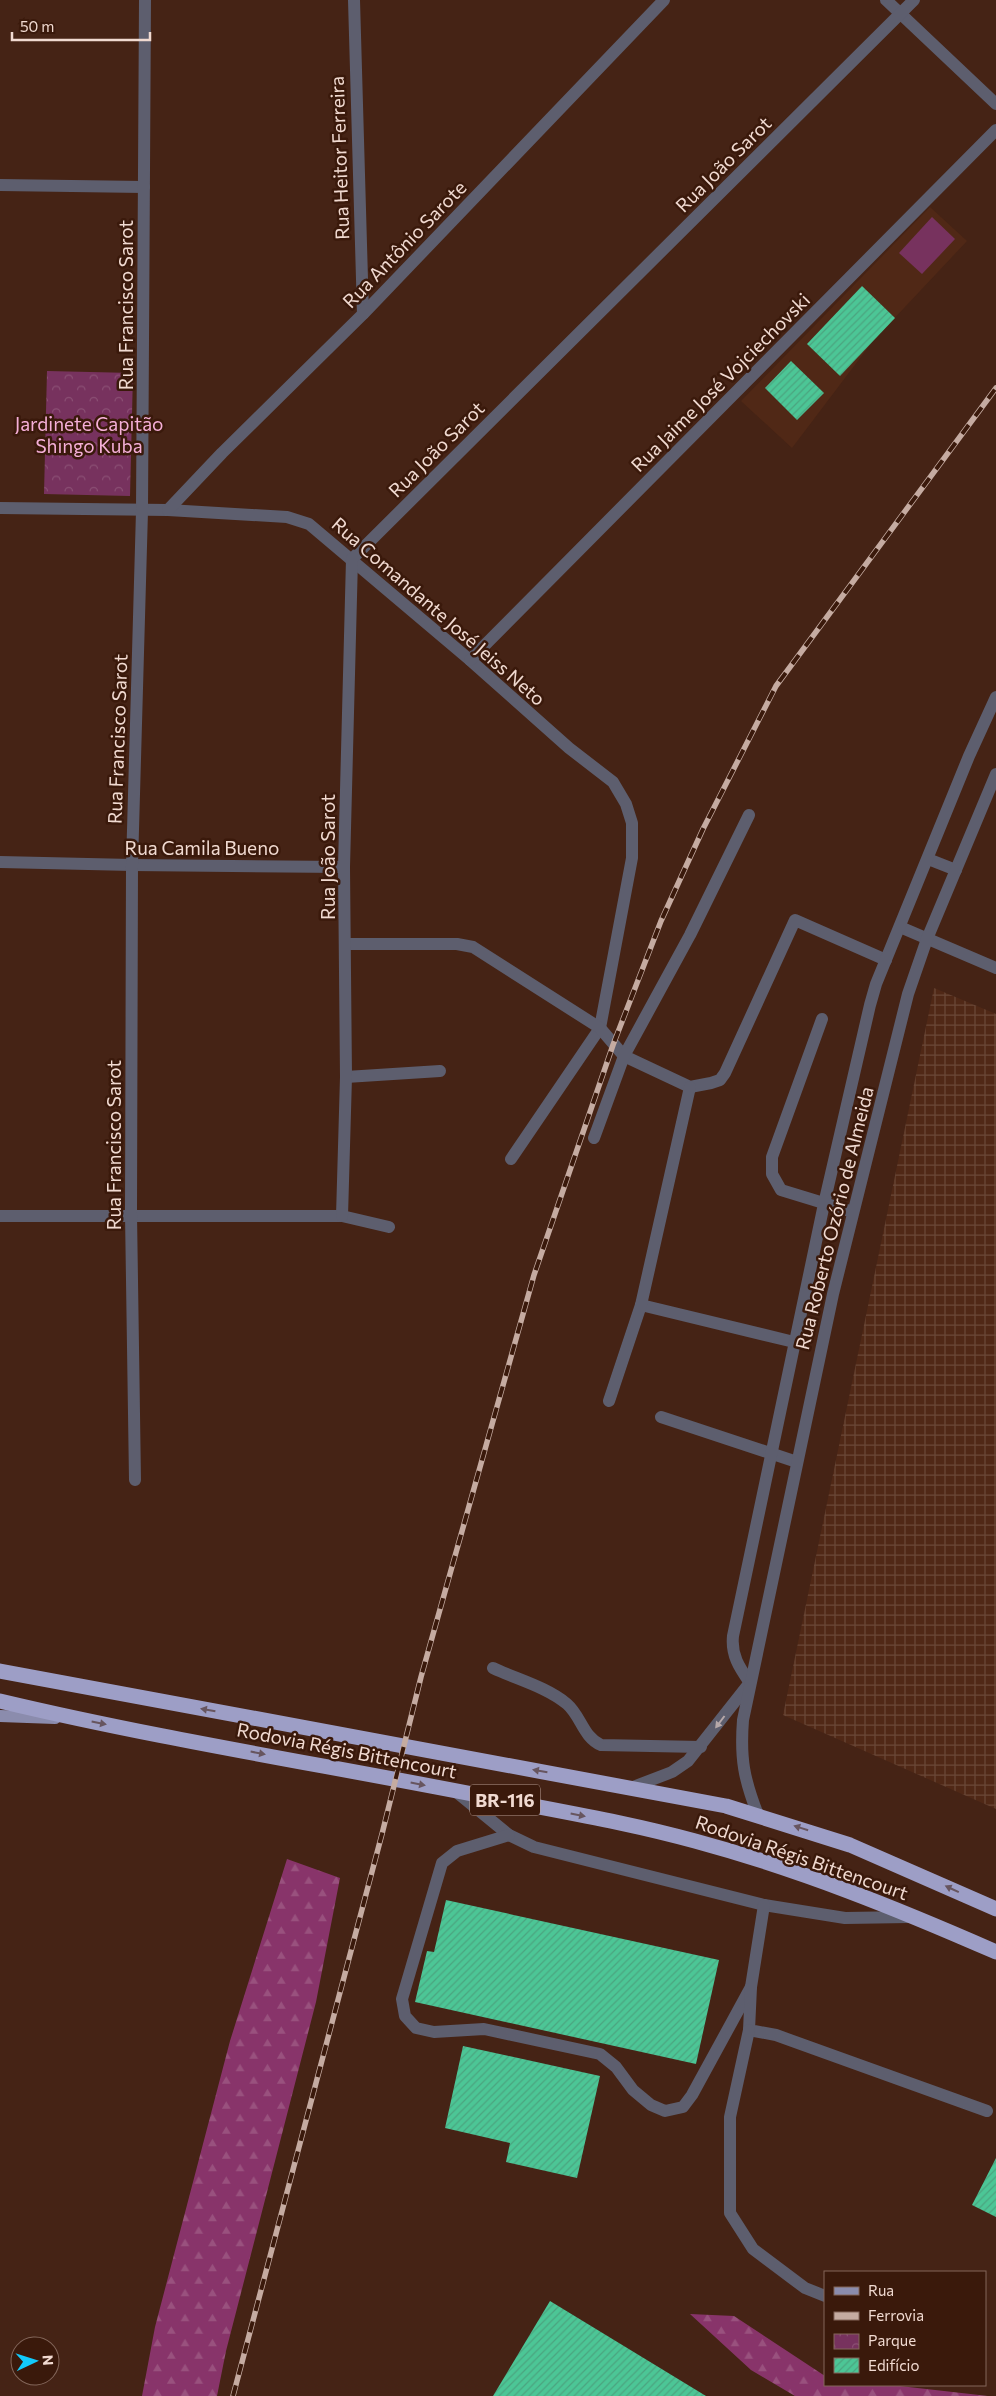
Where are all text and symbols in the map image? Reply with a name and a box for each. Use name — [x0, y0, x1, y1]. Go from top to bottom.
scale bar — [12, 10, 150, 42]
text: 50 m — [20, 17, 54, 35]
street label: Rua Heitor Ferreira — [325, 76, 353, 240]
street label: Rua João Sarot — [670, 111, 776, 217]
street label: Rua Antônio Sarote — [337, 176, 471, 312]
street label: Rua Francisco Sarot — [114, 220, 137, 390]
street label: Rua Jaime José Vojciechovski — [626, 288, 814, 476]
street label: Rua João Sarot — [383, 396, 489, 502]
park label: Jardinete Capitão Shingo Kuba — [15, 412, 163, 457]
street label: Rua Comandante José Jeiss Neto — [328, 512, 550, 710]
street label: Rua Francisco Sarot — [103, 653, 131, 825]
street label: Rua João Sarot — [316, 794, 339, 920]
street label: Rua Camila Bueno — [125, 836, 279, 859]
street label: Rua Francisco Sarot — [102, 1060, 125, 1230]
street label: Rua Roberto Ozório de Almeida — [790, 1084, 878, 1352]
one-way arrow — [200, 1706, 216, 1714]
one-way arrow — [715, 1715, 725, 1729]
street label: Rodovia Régis Bittencourt — [235, 1717, 459, 1783]
one-way arrow — [91, 1720, 107, 1728]
one-way arrow — [251, 1750, 267, 1758]
one-way arrow — [532, 1766, 548, 1774]
one-way arrow — [411, 1780, 427, 1788]
road number: BR-116 — [470, 1784, 540, 1816]
street label: Rodovia Régis Bittencourt — [693, 1810, 912, 1904]
one-way arrow — [570, 1811, 586, 1819]
one-way arrow — [793, 1824, 808, 1832]
one-way arrow — [945, 1885, 959, 1893]
legend — [824, 2271, 986, 2386]
text: Rua — [868, 2281, 894, 2299]
text: Ferrovia — [868, 2306, 924, 2324]
text: Parque — [868, 2331, 916, 2349]
north arrow — [10, 2336, 60, 2386]
text: N — [40, 2354, 57, 2366]
text: Edifício — [868, 2356, 919, 2374]

